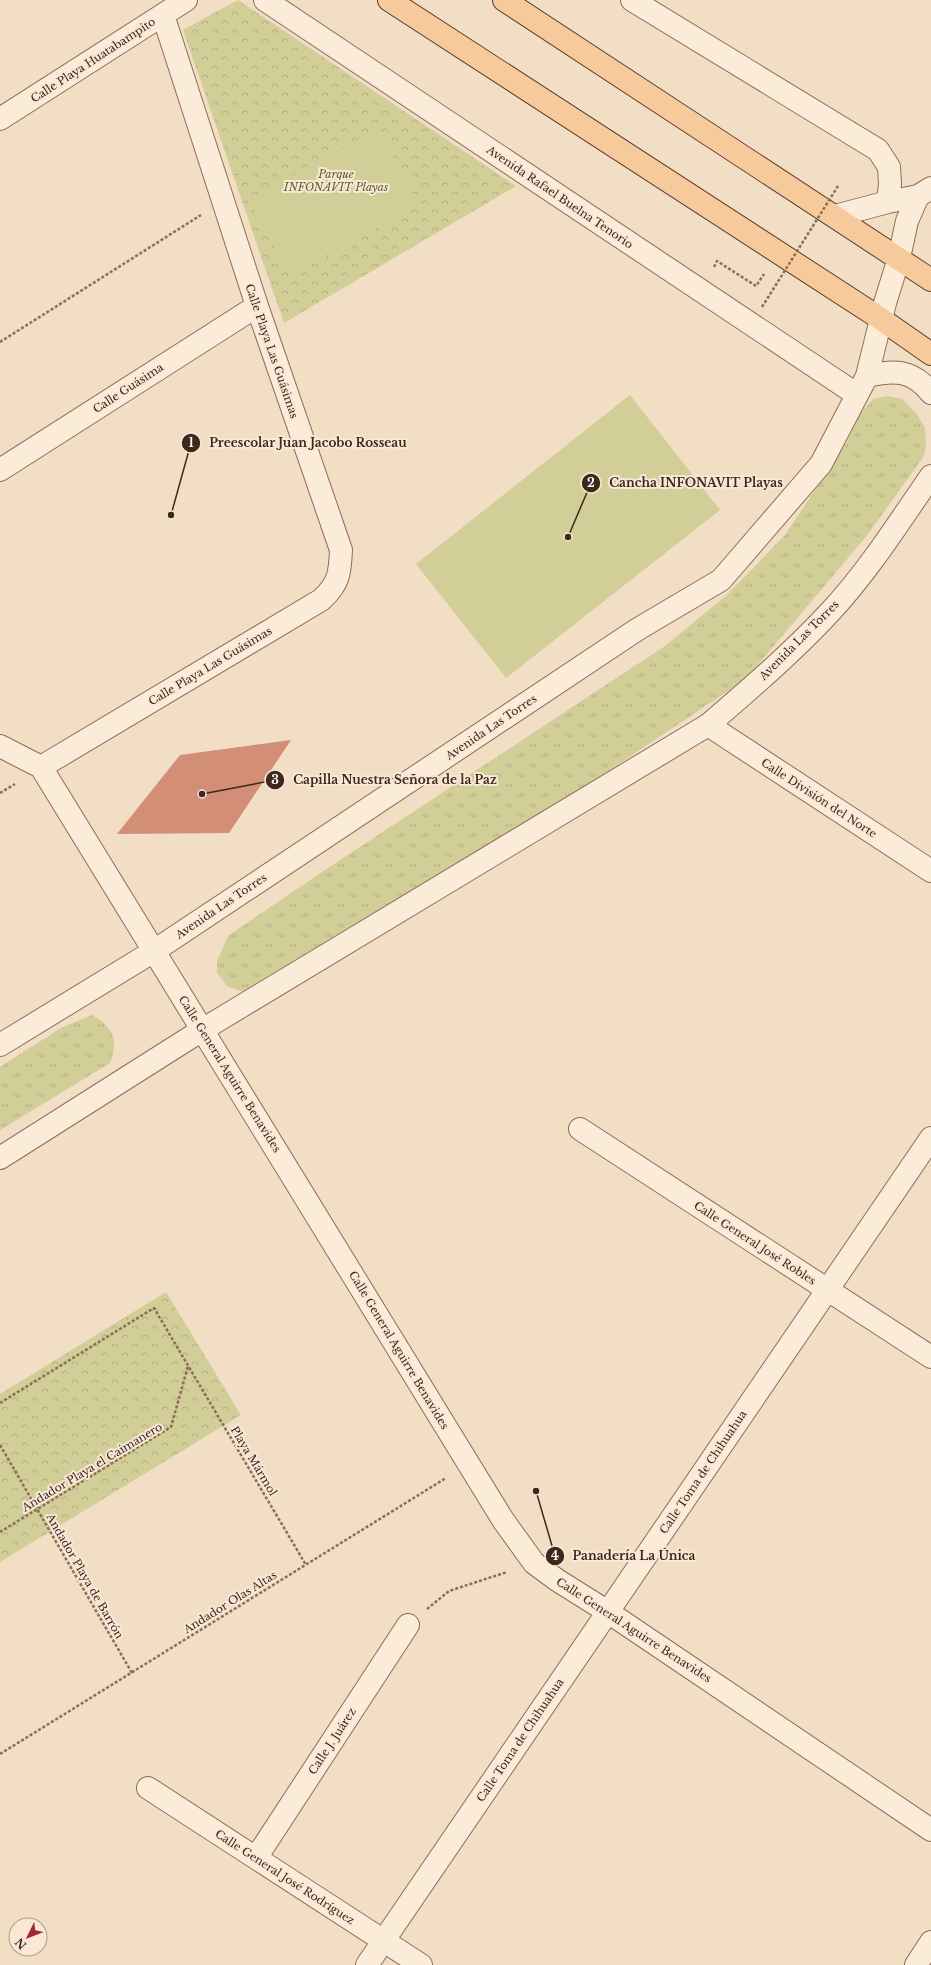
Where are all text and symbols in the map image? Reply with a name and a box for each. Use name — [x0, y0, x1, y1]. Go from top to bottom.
street label: Calle Playa Huatabampito — [28, 14, 158, 106]
street label: Avenida Rafael Buelna Tenorio — [483, 142, 636, 251]
park label: Parque INFONAVIT Playas — [283, 167, 388, 194]
street label: Calle Playa Las Guásimas — [242, 282, 302, 420]
street label: Calle Guásima — [90, 360, 167, 416]
callout: Preescolar Juan Jacobo Rosseau — [181, 431, 415, 455]
text: 1 — [188, 435, 194, 450]
text: Preescolar Juan Jacobo Rosseau — [209, 435, 407, 450]
callout: Cancha INFONAVIT Playas — [581, 471, 791, 495]
text: 2 — [587, 475, 595, 490]
text: Cancha INFONAVIT Playas — [609, 475, 783, 490]
street label: Avenida Las Torres — [756, 597, 842, 683]
street label: Calle Playa Las Guásimas — [146, 624, 274, 708]
street label: Avenida Las Torres — [442, 691, 539, 763]
street label: Calle División del Norte — [759, 755, 879, 841]
callout: Capilla Nuestra Señora de la Paz — [265, 768, 505, 792]
text: 3 — [271, 772, 279, 787]
text: Capilla Nuestra Señora de la Paz — [293, 772, 497, 787]
street label: Avenida Las Torres — [172, 870, 269, 942]
street label: Calle General Aguirre Benavides — [176, 993, 284, 1155]
street label: Calle General José Robles — [691, 1198, 819, 1288]
street label: Calle General Aguirre Benavides — [346, 1268, 452, 1432]
street label: Calle Toma de Chihuahua — [656, 1407, 750, 1536]
street label: Andador Playa el Caimanero — [18, 1419, 165, 1515]
street label: Playa Mármol — [228, 1424, 281, 1499]
street label: Andador Playa de Barrón — [43, 1510, 127, 1641]
callout: Panadería La Única — [545, 1544, 704, 1568]
text: Panadería La Única — [573, 1547, 696, 1563]
text: 4 — [551, 1548, 559, 1563]
street label: Andador Olas Altas — [180, 1568, 279, 1637]
street label: Calle General Aguirre Benavides — [554, 1574, 714, 1686]
street label: Calle Toma de Chihuahua — [473, 1675, 567, 1804]
street label: Calle J. Juárez — [305, 1705, 359, 1777]
street label: Calle General José Rodríguez — [213, 1827, 357, 1927]
north arrow — [8, 1917, 48, 1957]
text: N — [12, 1935, 29, 1952]

